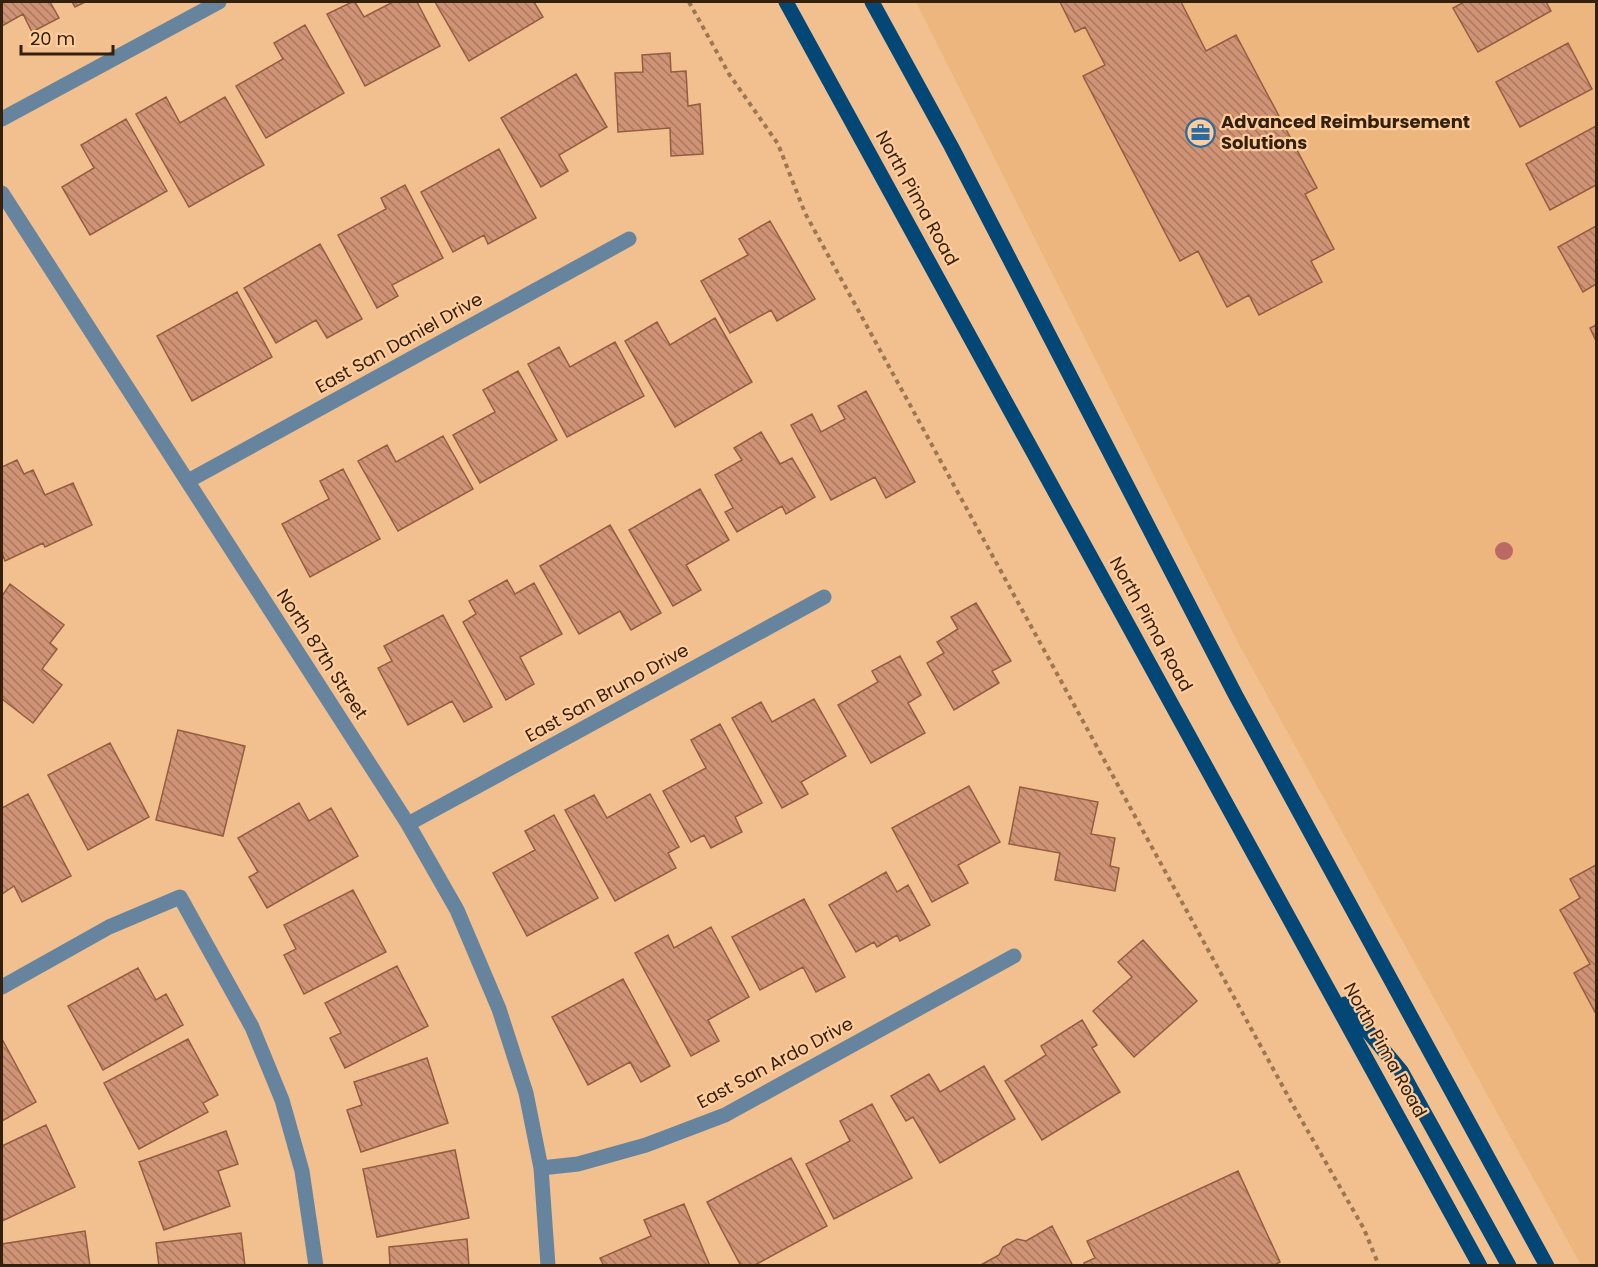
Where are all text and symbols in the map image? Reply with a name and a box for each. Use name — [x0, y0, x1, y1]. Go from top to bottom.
scale bar — [21, 18, 112, 56]
text: 20 m — [30, 26, 75, 51]
place label: Advanced Reimbursement Solutions — [1221, 109, 1470, 155]
office icon: Advanced Reimbursement Solutions — [1184, 116, 1216, 148]
street label: North Pima Road — [870, 126, 965, 270]
street label: East San Daniel Drive — [311, 286, 487, 399]
street label: North Pima Road — [1104, 552, 1199, 696]
street label: North 87th Street — [271, 584, 374, 724]
street label: East San Bruno Drive — [520, 637, 693, 748]
street label: North Pima Road — [1338, 978, 1433, 1122]
street label: East San Ardo Drive — [692, 1011, 857, 1114]

